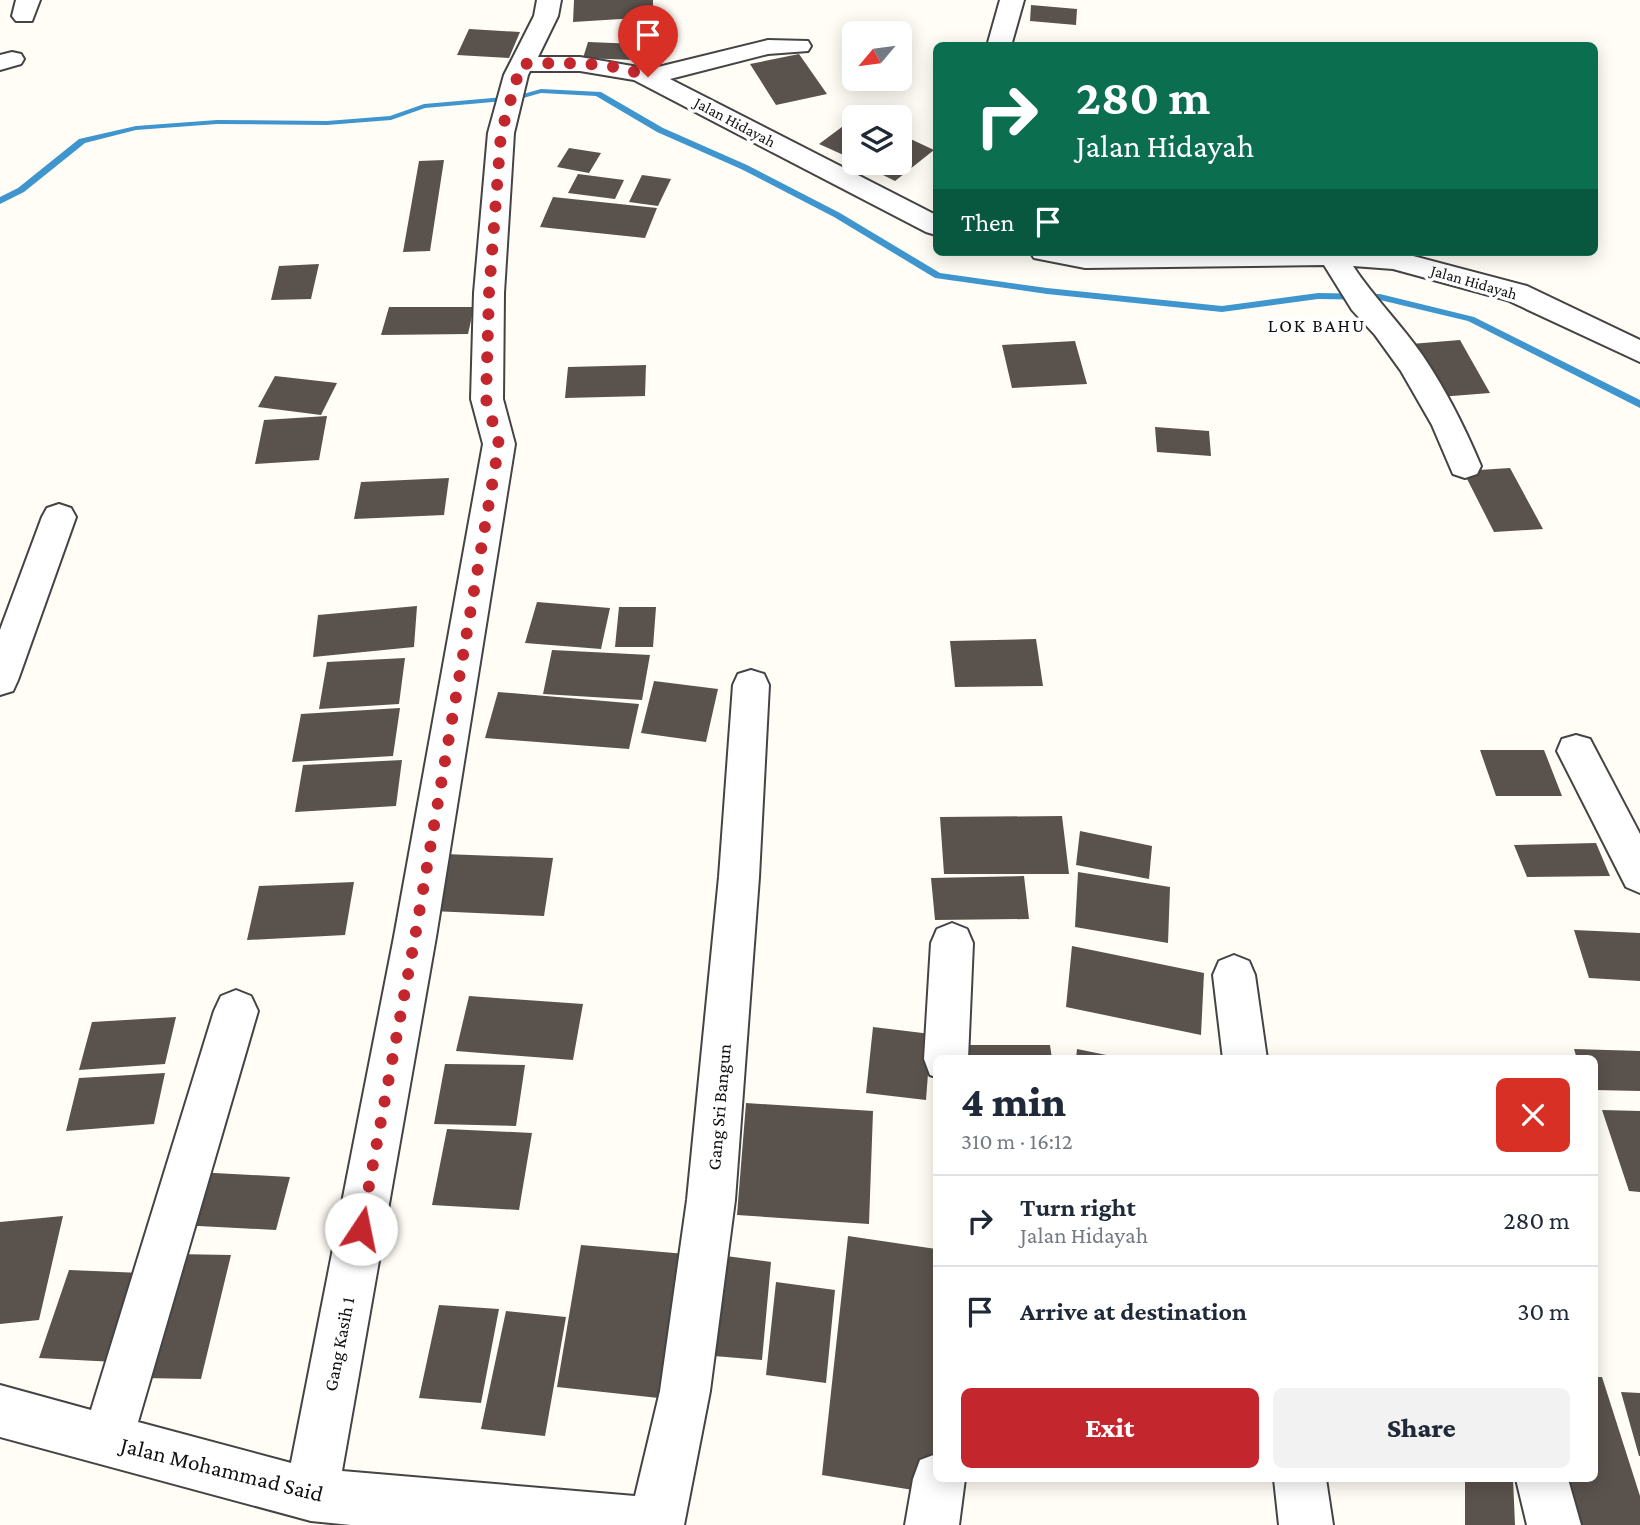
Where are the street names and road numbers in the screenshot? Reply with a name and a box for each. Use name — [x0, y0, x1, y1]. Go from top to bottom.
street label: Jalan Hidayah — [689, 93, 779, 151]
street label: Jalan Hidayah — [1427, 261, 1520, 304]
street label: Gang Sri Bangun — [703, 1043, 735, 1171]
street label: Gang Kasih 1 — [320, 1295, 358, 1393]
street label: Jalan Mohammad Said — [116, 1431, 326, 1507]

